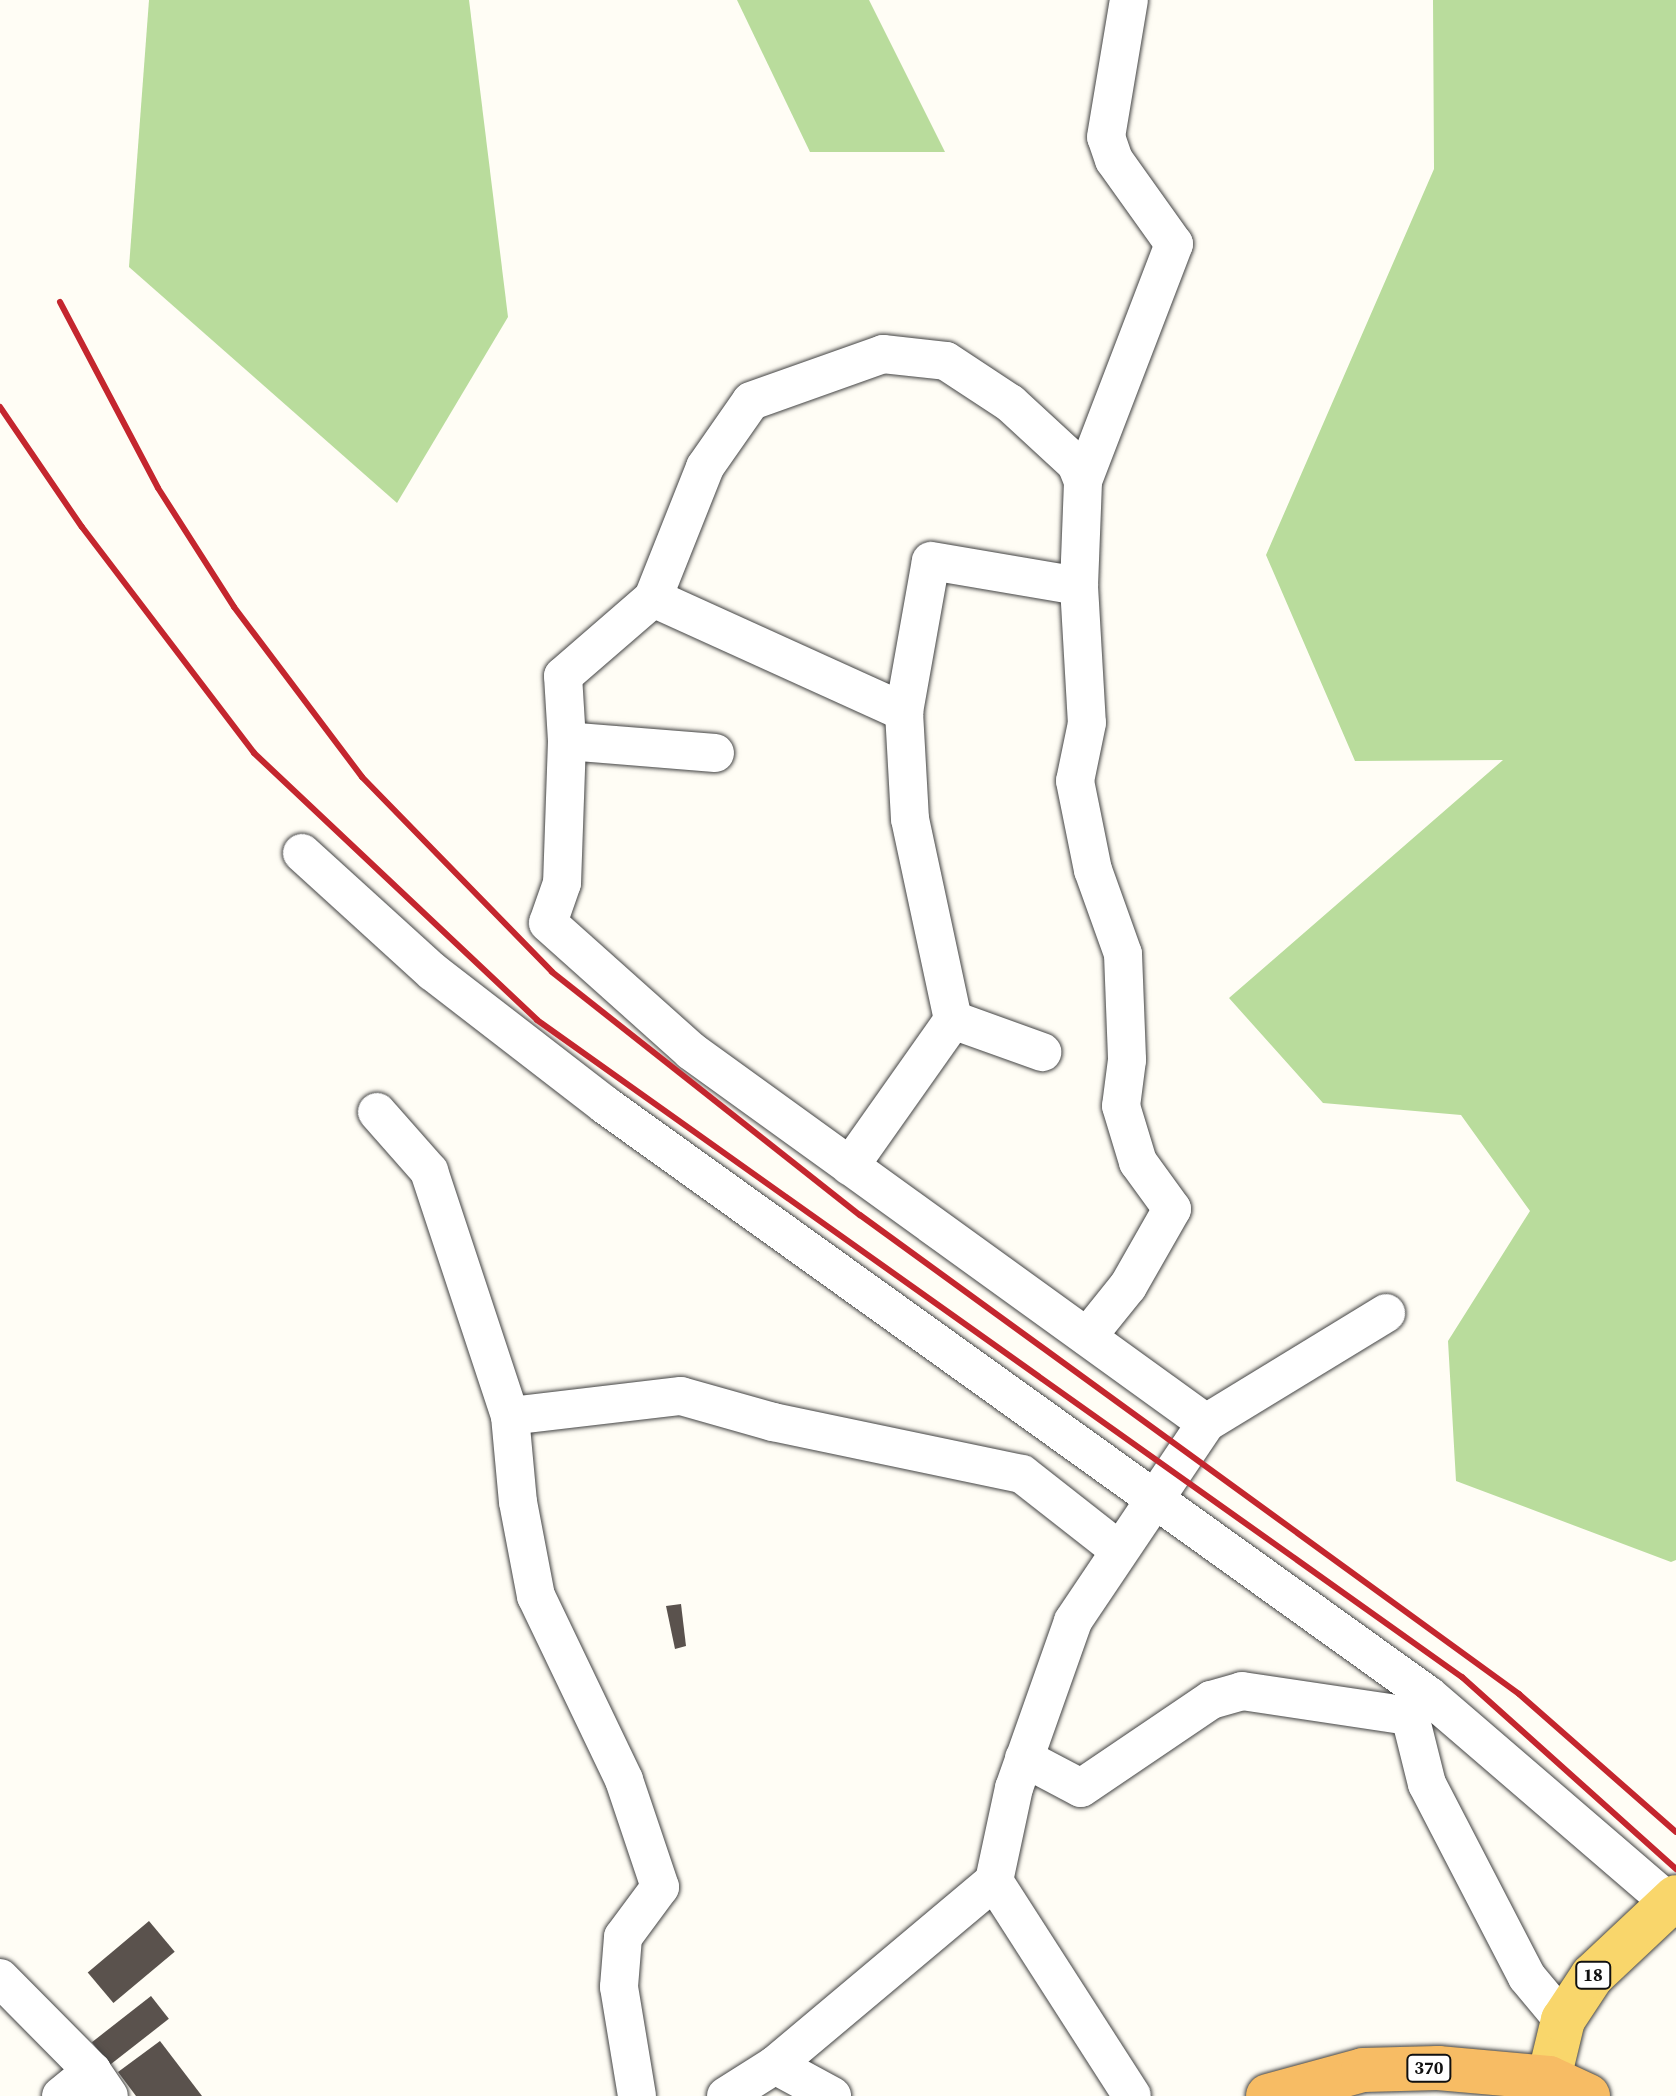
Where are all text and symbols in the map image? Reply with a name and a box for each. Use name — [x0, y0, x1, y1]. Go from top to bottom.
road number: 18 — [1575, 1961, 1611, 1989]
road number: 370 — [1405, 2054, 1453, 2082]

